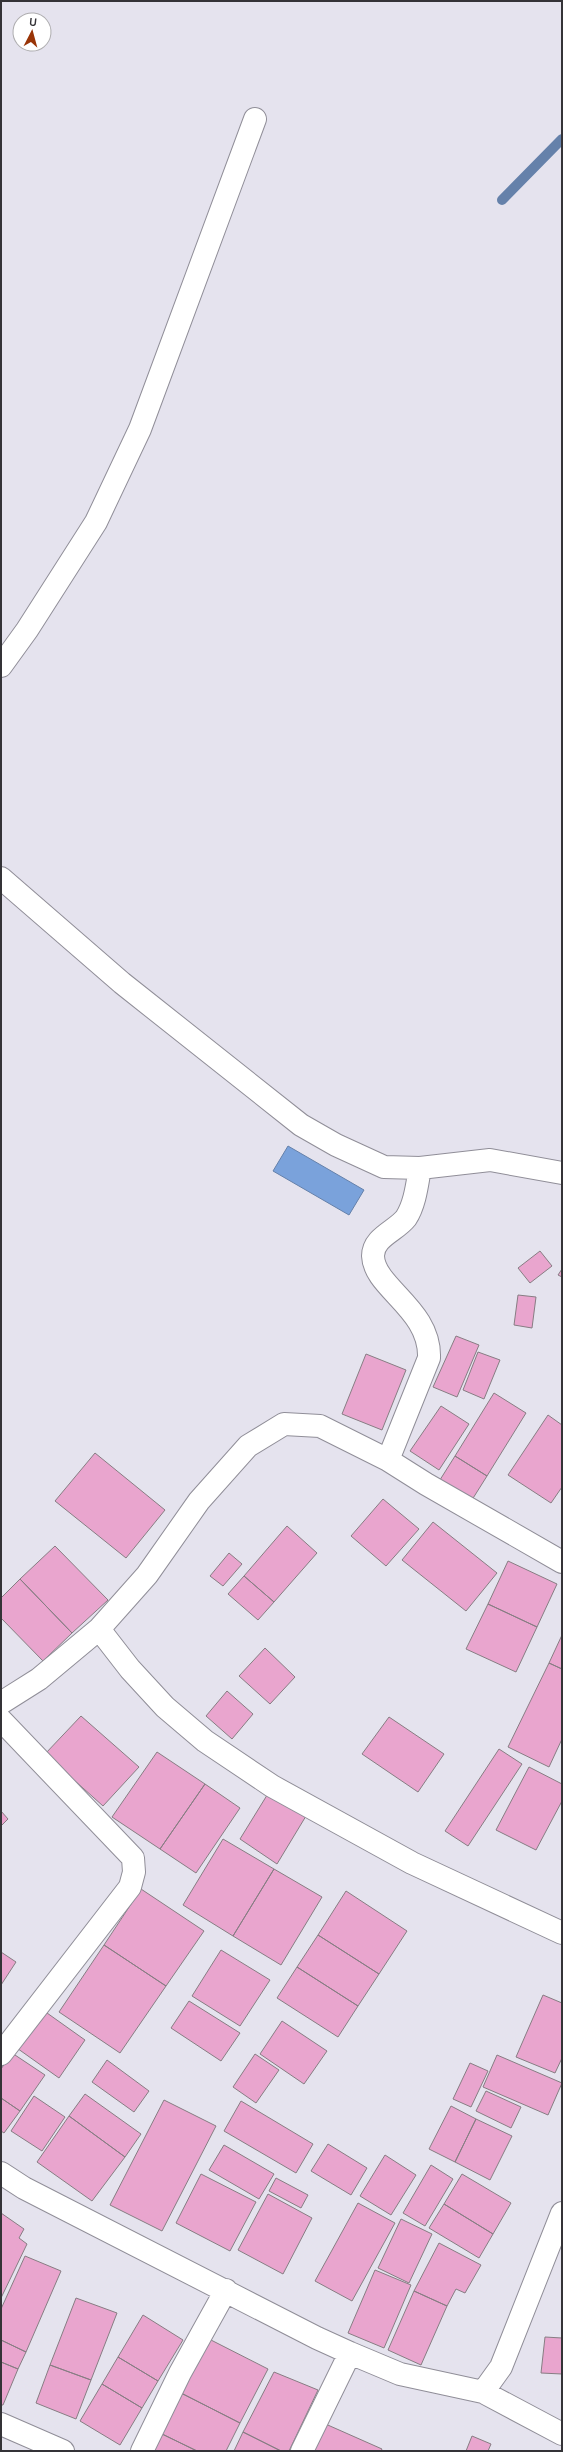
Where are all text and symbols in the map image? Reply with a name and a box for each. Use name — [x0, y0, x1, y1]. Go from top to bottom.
north arrow — [12, 12, 52, 52]
text: U — [28, 16, 38, 30]

